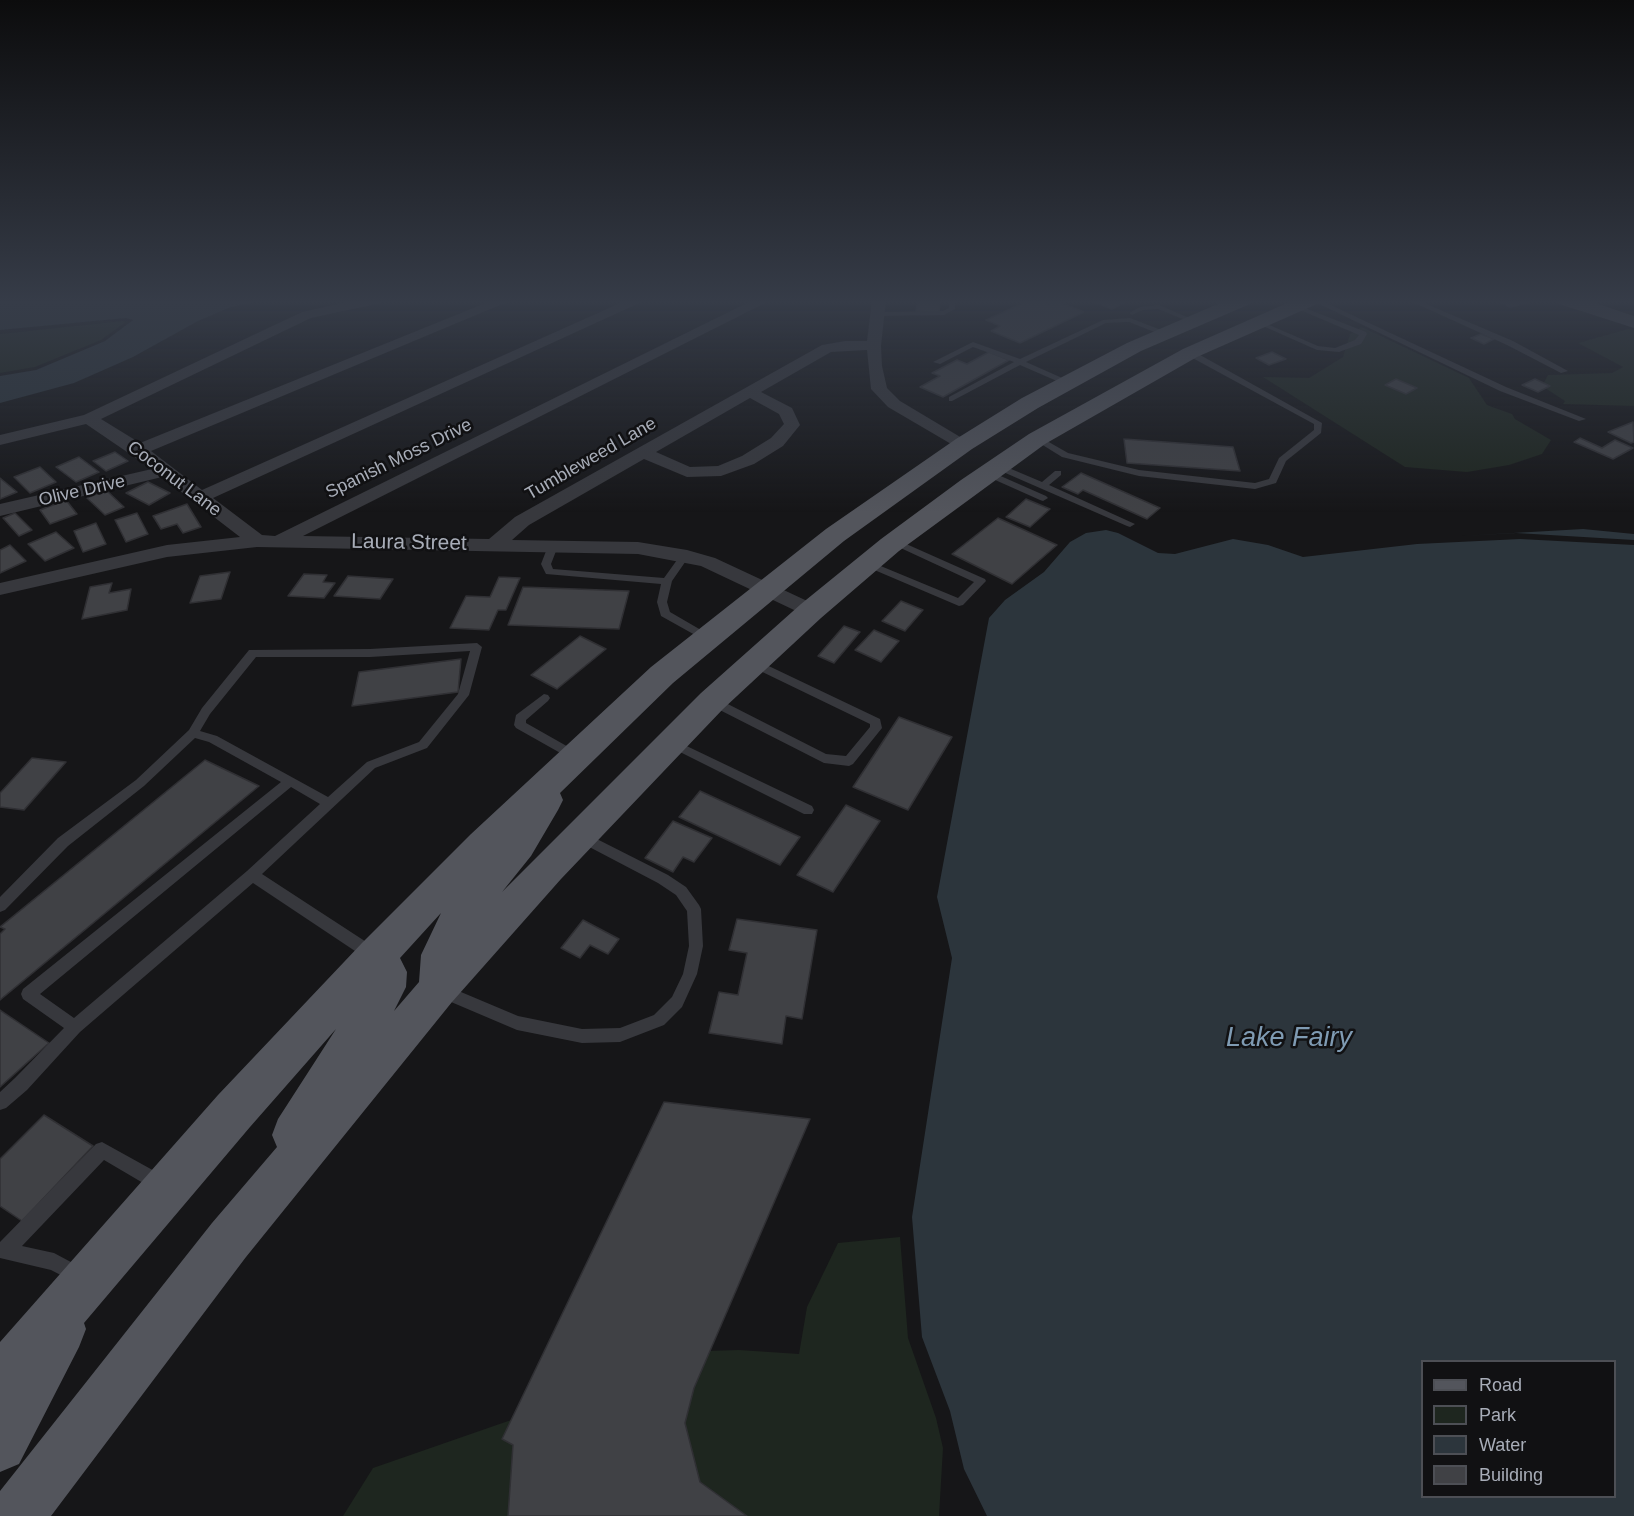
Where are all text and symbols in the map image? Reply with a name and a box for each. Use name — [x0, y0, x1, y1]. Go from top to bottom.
street label: Tumbleweed Lane — [522, 413, 660, 505]
street label: Spanish Moss Drive — [322, 414, 476, 504]
street label: Coconut Lane — [123, 437, 225, 521]
street label: Olive Drive — [37, 471, 127, 511]
street label: Laura Street — [351, 529, 467, 557]
water label: Lake Fairy — [1226, 1022, 1352, 1054]
legend — [1421, 1360, 1616, 1498]
text: Road — [1479, 1375, 1522, 1395]
text: Park — [1479, 1405, 1516, 1425]
text: Water — [1479, 1435, 1526, 1455]
text: Building — [1479, 1465, 1543, 1485]

